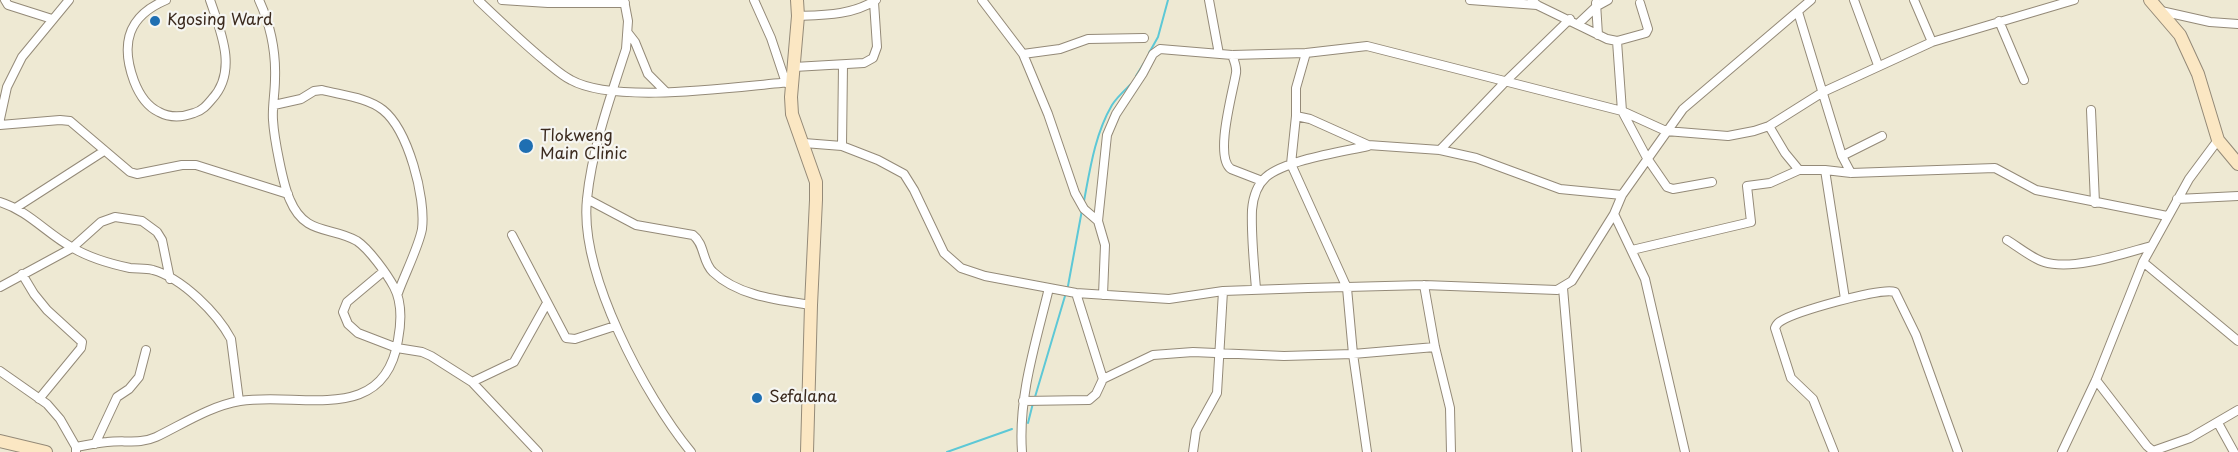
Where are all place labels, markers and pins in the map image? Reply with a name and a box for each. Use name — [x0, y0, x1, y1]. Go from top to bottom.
place label: Kgosing Ward — [167, 11, 273, 31]
marker: Kgosing Ward — [148, 14, 162, 28]
place label: Tlokweng Main Clinic — [540, 127, 627, 165]
marker: Tlokweng Main Clinic — [517, 137, 535, 155]
place label: Sefalana — [769, 388, 837, 408]
marker: Sefalana — [750, 391, 764, 405]

